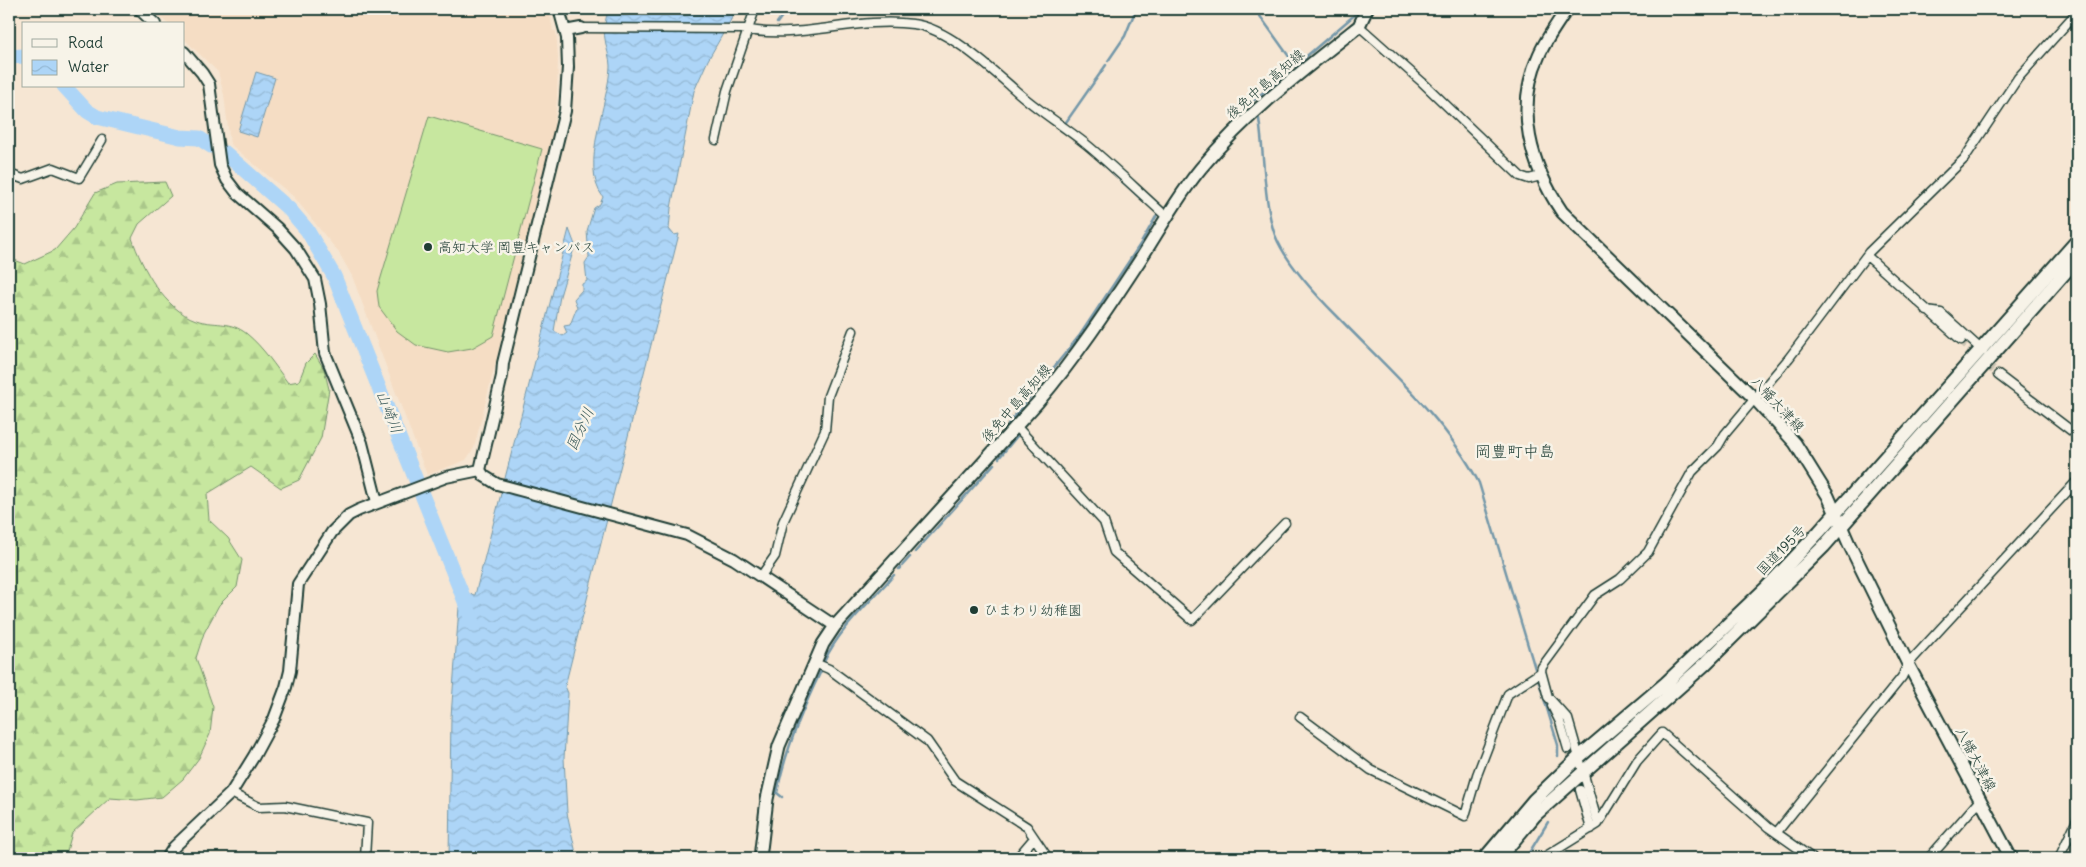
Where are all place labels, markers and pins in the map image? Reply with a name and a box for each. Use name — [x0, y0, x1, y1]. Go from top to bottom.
place label: 高知大学 岡豊キャンパス — [438, 238, 595, 256]
marker: 高知大学 岡豊キャンパス — [422, 241, 434, 253]
place label: ひまわり幼稚園 — [984, 601, 1082, 619]
marker: ひまわり幼稚園 — [968, 604, 980, 616]

